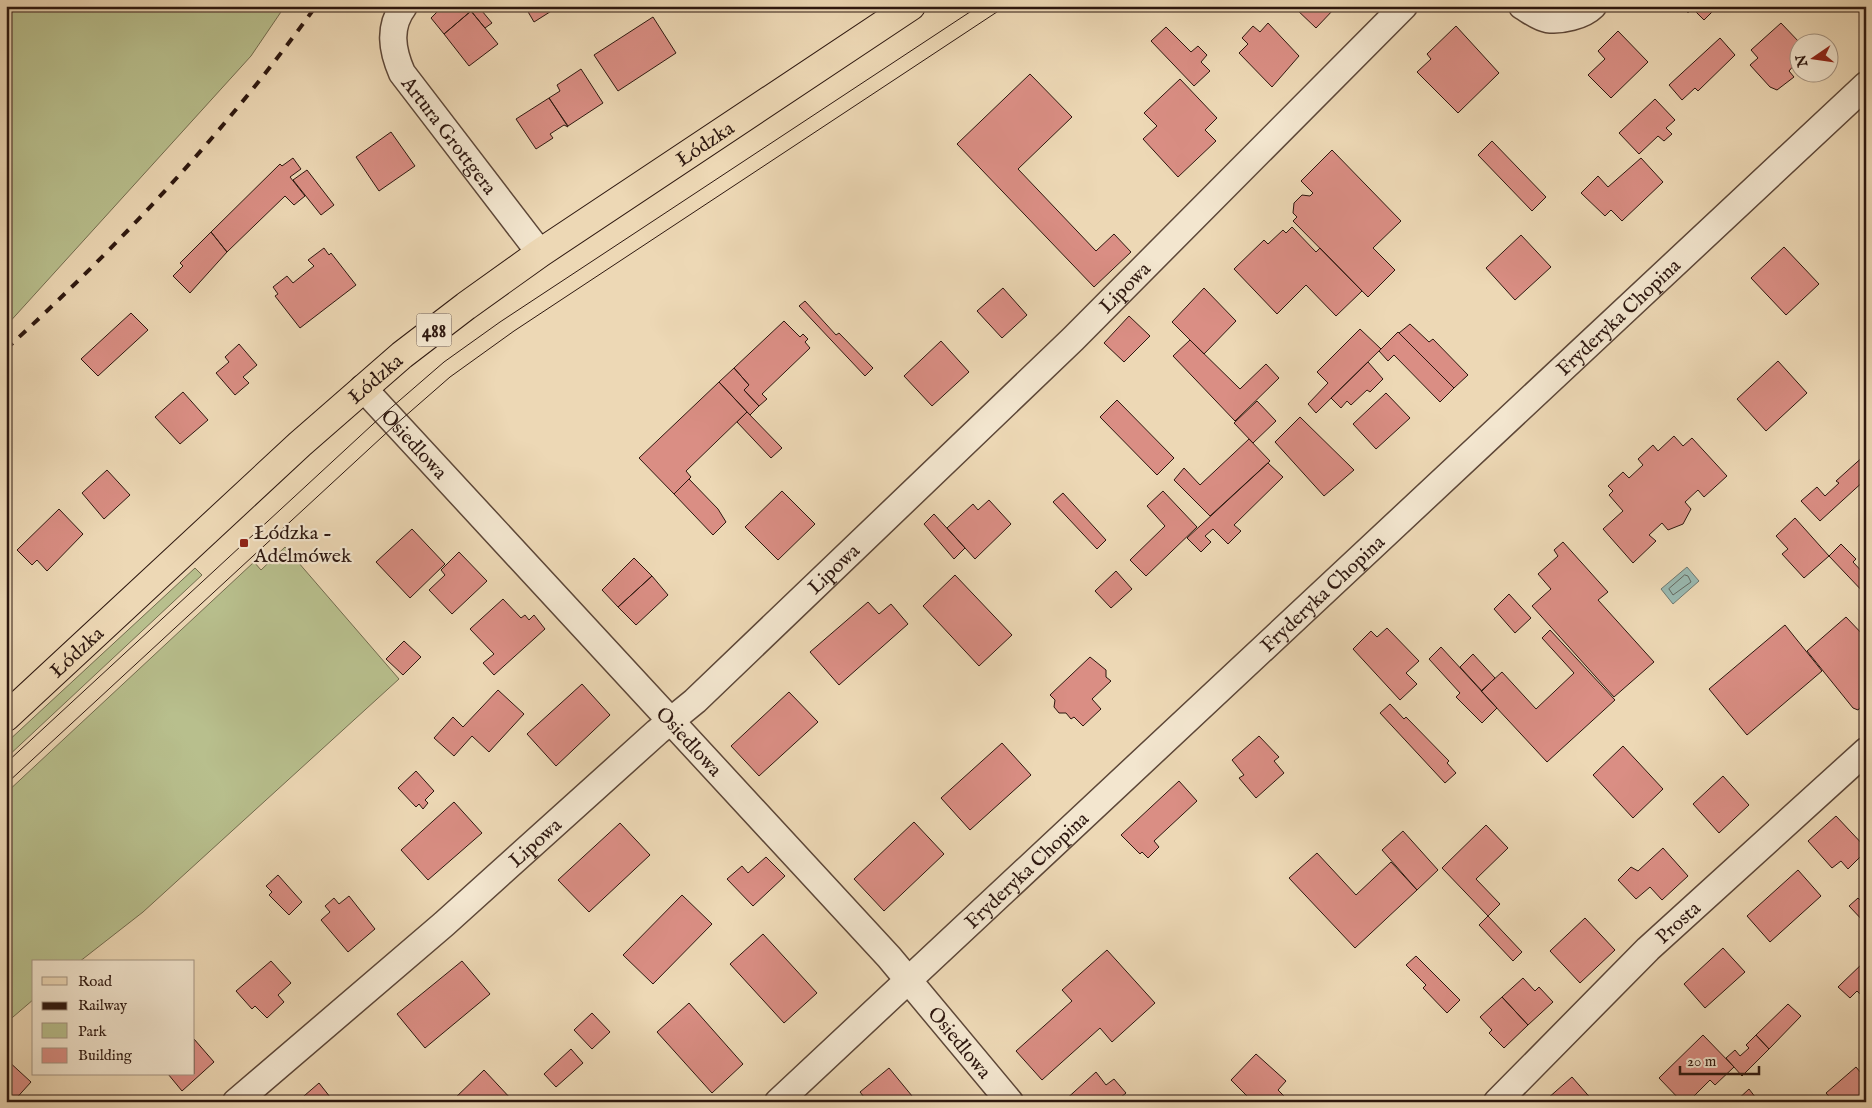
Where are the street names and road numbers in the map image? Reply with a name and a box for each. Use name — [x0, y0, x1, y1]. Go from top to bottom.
street label: Artura Grottgera — [395, 71, 502, 200]
street label: Łódzka — [672, 116, 740, 173]
street label: Fryderyka Chopina — [1552, 254, 1687, 382]
street label: Lipowa — [1095, 257, 1157, 319]
road number: 488 — [416, 314, 452, 346]
street label: Łódzka — [344, 349, 409, 410]
street label: Osiedlowa — [375, 405, 452, 485]
street label: Fryderyka Chopina — [1256, 530, 1391, 658]
street label: Lipowa — [803, 539, 866, 600]
street label: Łódzka — [45, 621, 110, 684]
street label: Osiedlowa — [650, 702, 727, 783]
street label: Fryderyka Chopina — [960, 807, 1095, 935]
street label: Lipowa — [504, 813, 568, 874]
street label: Prosta — [1651, 896, 1707, 950]
street label: Osiedlowa — [922, 1002, 997, 1085]

